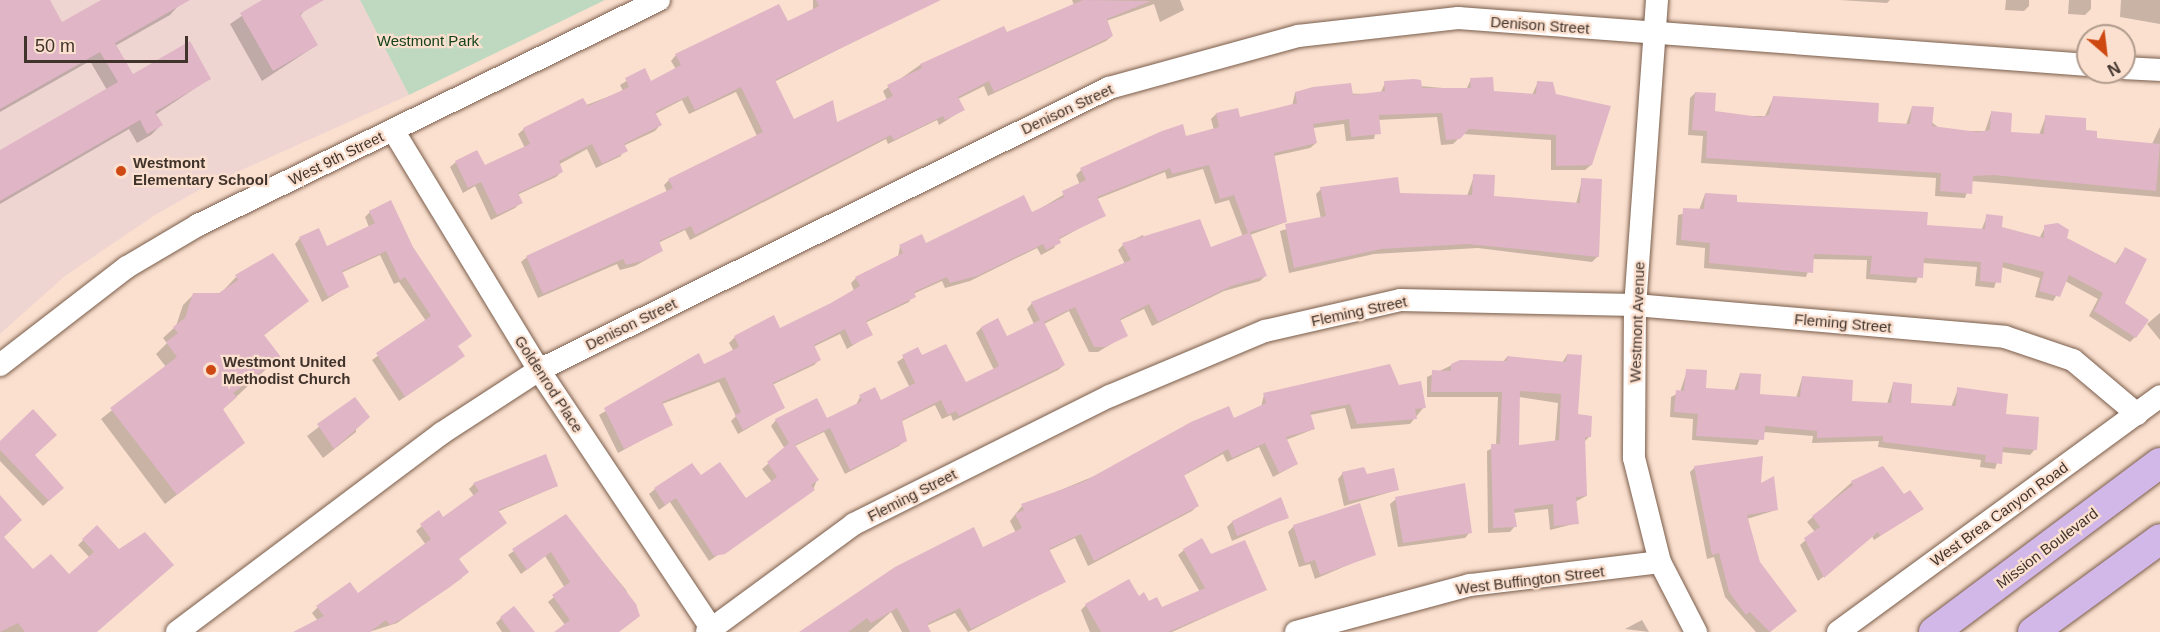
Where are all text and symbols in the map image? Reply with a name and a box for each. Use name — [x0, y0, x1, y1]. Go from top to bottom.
street label: Denison Street — [1490, 13, 1590, 37]
scale bar — [27, 24, 190, 62]
north arrow — [2076, 24, 2136, 84]
park label: Westmont Park — [377, 32, 479, 50]
text: 50 m — [35, 36, 75, 56]
text: N — [2105, 58, 2123, 79]
street label: Denison Street — [1018, 80, 1116, 138]
street label: West 9th Street — [286, 127, 386, 189]
place label: Westmont Elementary School — [133, 153, 268, 188]
marker: Westmont Elementary School — [114, 164, 128, 178]
street label: Westmont Avenue — [1626, 261, 1648, 383]
street label: Fleming Street — [1309, 292, 1409, 330]
street label: Denison Street — [582, 294, 680, 354]
street label: Fleming Street — [1794, 310, 1892, 336]
street label: Goldenrod Place — [511, 332, 587, 436]
place label: Westmont United Methodist Church — [223, 352, 350, 387]
marker: Westmont United Methodist Church — [204, 363, 218, 377]
street label: West Brea Canyon Road — [1927, 458, 2071, 570]
street label: Fleming Street — [864, 465, 960, 525]
street label: Mission Boulevard — [1993, 504, 2101, 592]
street label: West Buffington Street — [1455, 562, 1605, 598]

